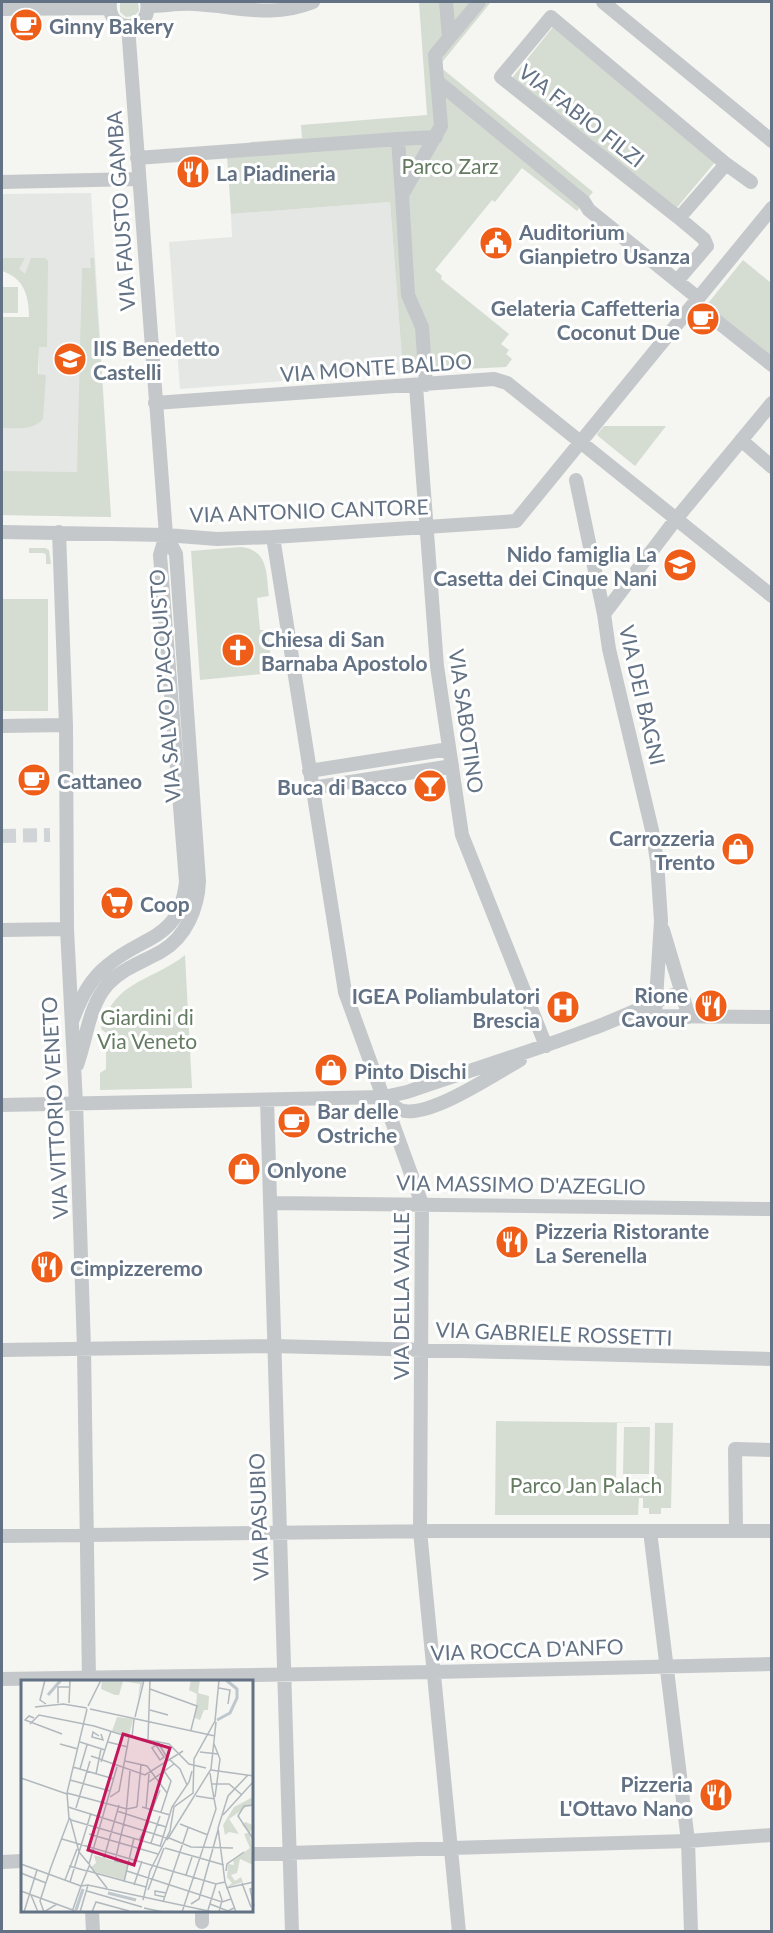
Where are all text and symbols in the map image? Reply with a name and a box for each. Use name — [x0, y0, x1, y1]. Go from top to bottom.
cafe icon: Ginny Bakery — [8, 7, 44, 43]
place label: Ginny Bakery — [49, 13, 175, 38]
street label: VIA FABIO FILZI — [514, 58, 650, 172]
street label: VIA FAUSTO GAMBA — [100, 109, 139, 312]
park label: Parco Zarz — [401, 153, 499, 178]
restaurant icon: La Piadineria — [175, 154, 211, 190]
place label: La Piadineria — [216, 160, 336, 185]
place label: Auditorium Gianpietro Usanza — [518, 219, 690, 268]
public building icon: Auditorium Gianpietro Usanza — [478, 225, 514, 261]
place label: Gelateria Caffetteria Coconut Due — [491, 295, 680, 344]
cafe icon: Gelateria Caffetteria Coconut Due — [685, 301, 721, 337]
place label: IIS Benedetto Castelli — [93, 335, 220, 384]
school or university icon: IIS Benedetto Castelli — [52, 341, 88, 377]
street label: VIA MONTE BALDO — [279, 348, 473, 386]
street label: VIA ANTONIO CANTORE — [189, 493, 429, 527]
place label: Nido famiglia La Casetta dei Cinque Nani — [433, 541, 657, 590]
school or university icon: Nido famiglia La Casetta dei Cinque Nani — [662, 547, 698, 583]
street label: VIA SALVO D'ACQUISTO — [143, 568, 185, 804]
street label: VIA DEI BAGNI — [615, 623, 671, 767]
place label: Chiesa di San Barnaba Apostolo — [261, 626, 428, 675]
church icon: Chiesa di San Barnaba Apostolo — [220, 632, 256, 668]
street label: VIA SABOTINO — [445, 647, 489, 795]
cafe icon: Cattaneo — [16, 762, 52, 798]
place label: Cattaneo — [57, 768, 142, 793]
bar icon: Buca di Bacco — [412, 768, 448, 804]
place label: Buca di Bacco — [277, 774, 407, 799]
place label: Carrozzeria Trento — [609, 825, 715, 874]
shop icon: Carrozzeria Trento — [720, 831, 756, 867]
supermarket icon: Coop — [99, 885, 135, 921]
place label: Coop — [140, 891, 190, 916]
place label: Rione Cavour — [621, 982, 688, 1031]
place label: IGEA Poliambulatori Brescia — [352, 983, 540, 1032]
restaurant icon: Rione Cavour — [693, 988, 729, 1024]
hospital icon: IGEA Poliambulatori Brescia — [545, 989, 581, 1025]
street label: VIA VITTORIO VENETO — [36, 996, 72, 1220]
park label: Giardini di Via Veneto — [97, 1004, 197, 1053]
shop icon: Pinto Dischi — [313, 1052, 349, 1088]
place label: Pinto Dischi — [354, 1058, 467, 1083]
place label: Bar delle Ostriche — [317, 1098, 399, 1147]
cafe icon: Bar delle Ostriche — [276, 1104, 312, 1140]
shop icon: Onlyone — [226, 1151, 262, 1187]
place label: Onlyone — [267, 1157, 347, 1182]
street label: VIA MASSIMO D'AZEGLIO — [396, 1169, 646, 1199]
street label: VIA DELLA VALLE — [388, 1212, 413, 1380]
place label: Pizzeria Ristorante La Serenella — [535, 1218, 709, 1267]
restaurant icon: Pizzeria Ristorante La Serenella — [494, 1224, 530, 1260]
restaurant icon: Cimpizzeremo — [29, 1249, 65, 1285]
place label: Cimpizzeremo — [70, 1255, 203, 1280]
street label: VIA GABRIELE ROSSETTI — [435, 1316, 673, 1350]
street label: VIA PASUBIO — [243, 1453, 273, 1581]
park label: Parco Jan Palach — [510, 1472, 662, 1497]
street label: VIA ROCCA D'ANFO — [430, 1633, 624, 1665]
inset map — [21, 1680, 254, 1912]
place label: Pizzeria L'Ottavo Nano — [559, 1771, 693, 1820]
restaurant icon: Pizzeria L'Ottavo Nano — [698, 1777, 734, 1813]

